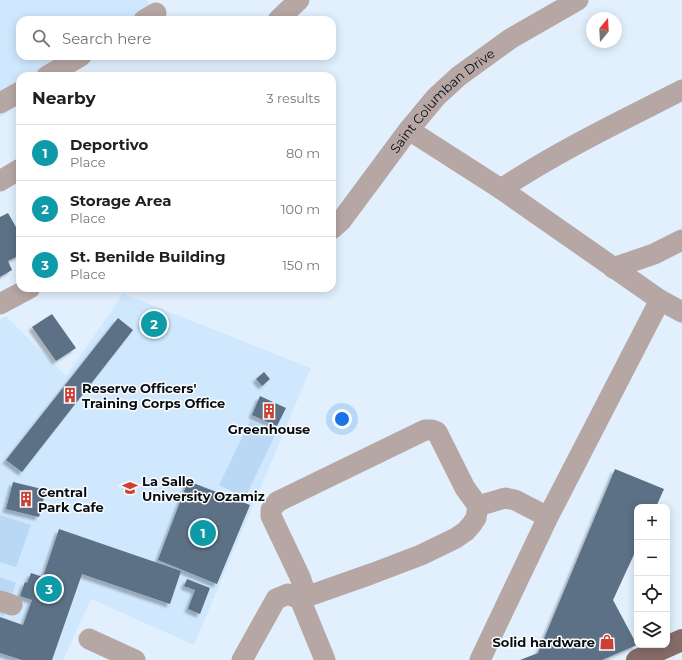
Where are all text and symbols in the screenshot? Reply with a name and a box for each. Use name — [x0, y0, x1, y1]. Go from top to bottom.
north arrow — [586, 12, 622, 48]
search box — [16, 16, 336, 60]
icon: search — [30, 27, 52, 49]
text: Search here — [62, 29, 151, 48]
street label: Saint Columban Drive — [386, 45, 498, 156]
text: Nearby — [32, 88, 96, 108]
text: 3 results — [266, 90, 320, 106]
text: Deportivo — [70, 135, 148, 154]
text: 1 — [42, 145, 48, 161]
text: 80 m — [286, 145, 320, 161]
text: Place — [70, 154, 106, 170]
text: Storage Area — [70, 191, 171, 210]
text: 2 — [41, 201, 49, 217]
text: 100 m — [281, 201, 320, 217]
text: Place — [70, 210, 106, 226]
text: St. Benilde Building — [70, 247, 225, 266]
text: 3 — [41, 257, 49, 273]
text: 150 m — [282, 257, 320, 273]
text: Place — [70, 266, 106, 282]
pin: 2 — [141, 309, 167, 339]
place label: Reserve Officers' Training Corps Office — [82, 380, 225, 411]
building icon: Reserve Officers' Training Corps Office — [61, 386, 79, 404]
building icon: Greenhouse — [260, 402, 278, 420]
your location — [332, 409, 352, 429]
place label: Greenhouse — [228, 421, 310, 437]
place label: La Salle University Ozamiz — [142, 473, 265, 504]
school or university icon: La Salle University Ozamiz — [121, 479, 139, 497]
place label: Central Park Cafe — [38, 484, 104, 515]
building icon: Central Park Cafe — [17, 490, 35, 508]
map controls — [634, 504, 670, 648]
button: + — [634, 504, 670, 540]
pin: 1 — [190, 518, 216, 548]
button: − — [634, 540, 670, 576]
pin: 3 — [36, 574, 62, 604]
button: locate — [634, 576, 670, 612]
button: layers — [634, 612, 670, 648]
shop icon: Solid hardware — [598, 633, 616, 651]
place label: Solid hardware — [493, 634, 595, 650]

